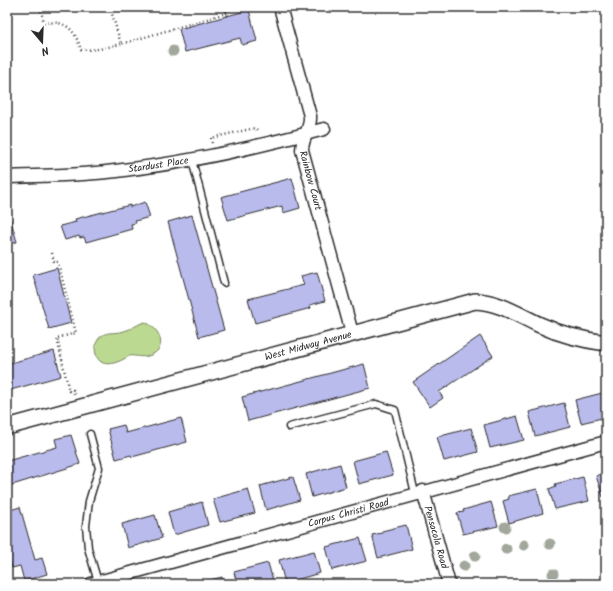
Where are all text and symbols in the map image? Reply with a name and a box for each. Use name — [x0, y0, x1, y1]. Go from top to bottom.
north arrow — [22, 22, 62, 62]
text: N — [39, 41, 51, 60]
street label: Rainbow Court — [295, 149, 326, 212]
street label: Stardust Place — [127, 152, 190, 177]
street label: West Midway Avenue — [263, 326, 354, 365]
street label: Corpus Christi Road — [306, 494, 392, 532]
street label: Pensacola Road — [420, 504, 453, 571]

